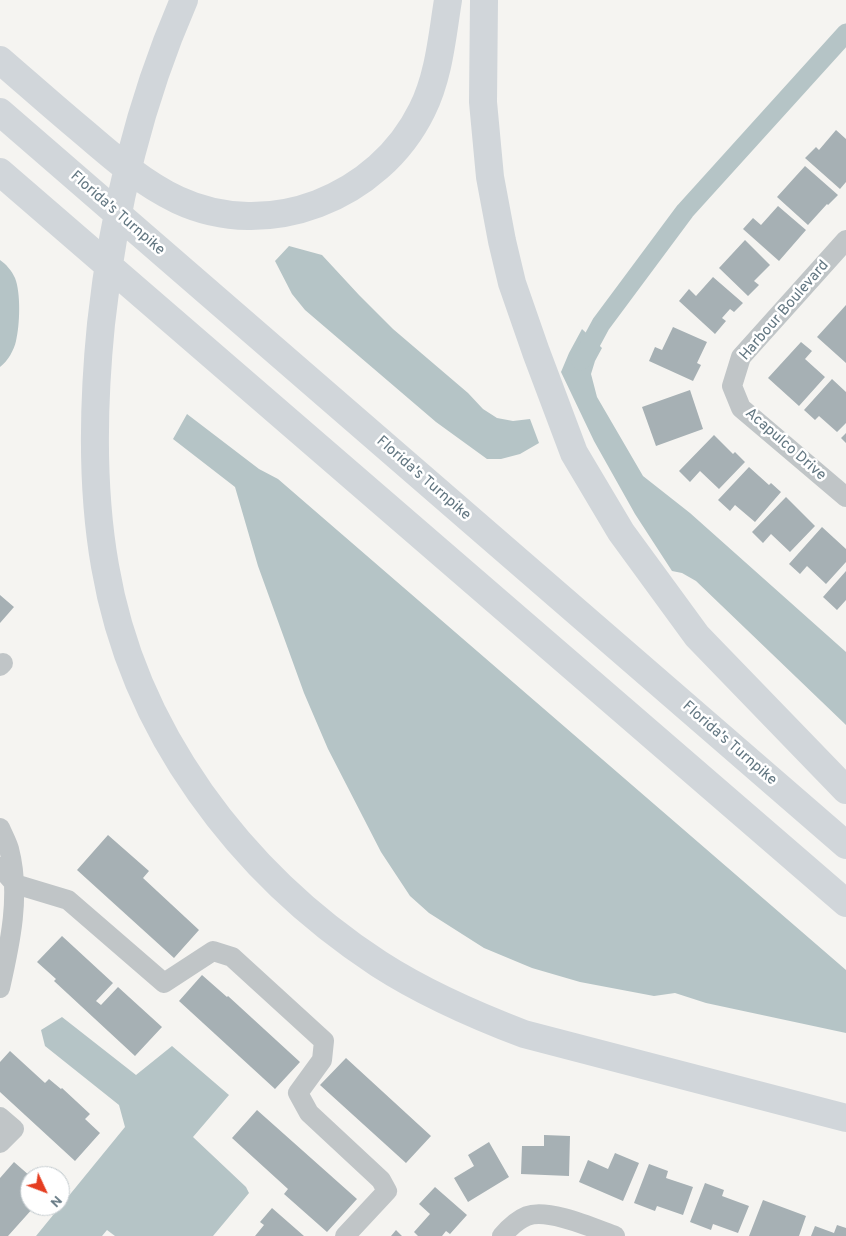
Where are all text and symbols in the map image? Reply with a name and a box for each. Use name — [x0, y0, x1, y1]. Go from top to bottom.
street label: Florida's Turnpike — [66, 168, 168, 260]
street label: Harbour Boulevard — [737, 257, 833, 365]
street label: Acapulco Drive — [741, 405, 829, 485]
street label: Florida's Turnpike — [372, 433, 474, 525]
street label: Florida's Turnpike — [678, 698, 780, 790]
north arrow — [20, 1166, 70, 1216]
text: N — [46, 1191, 65, 1210]

